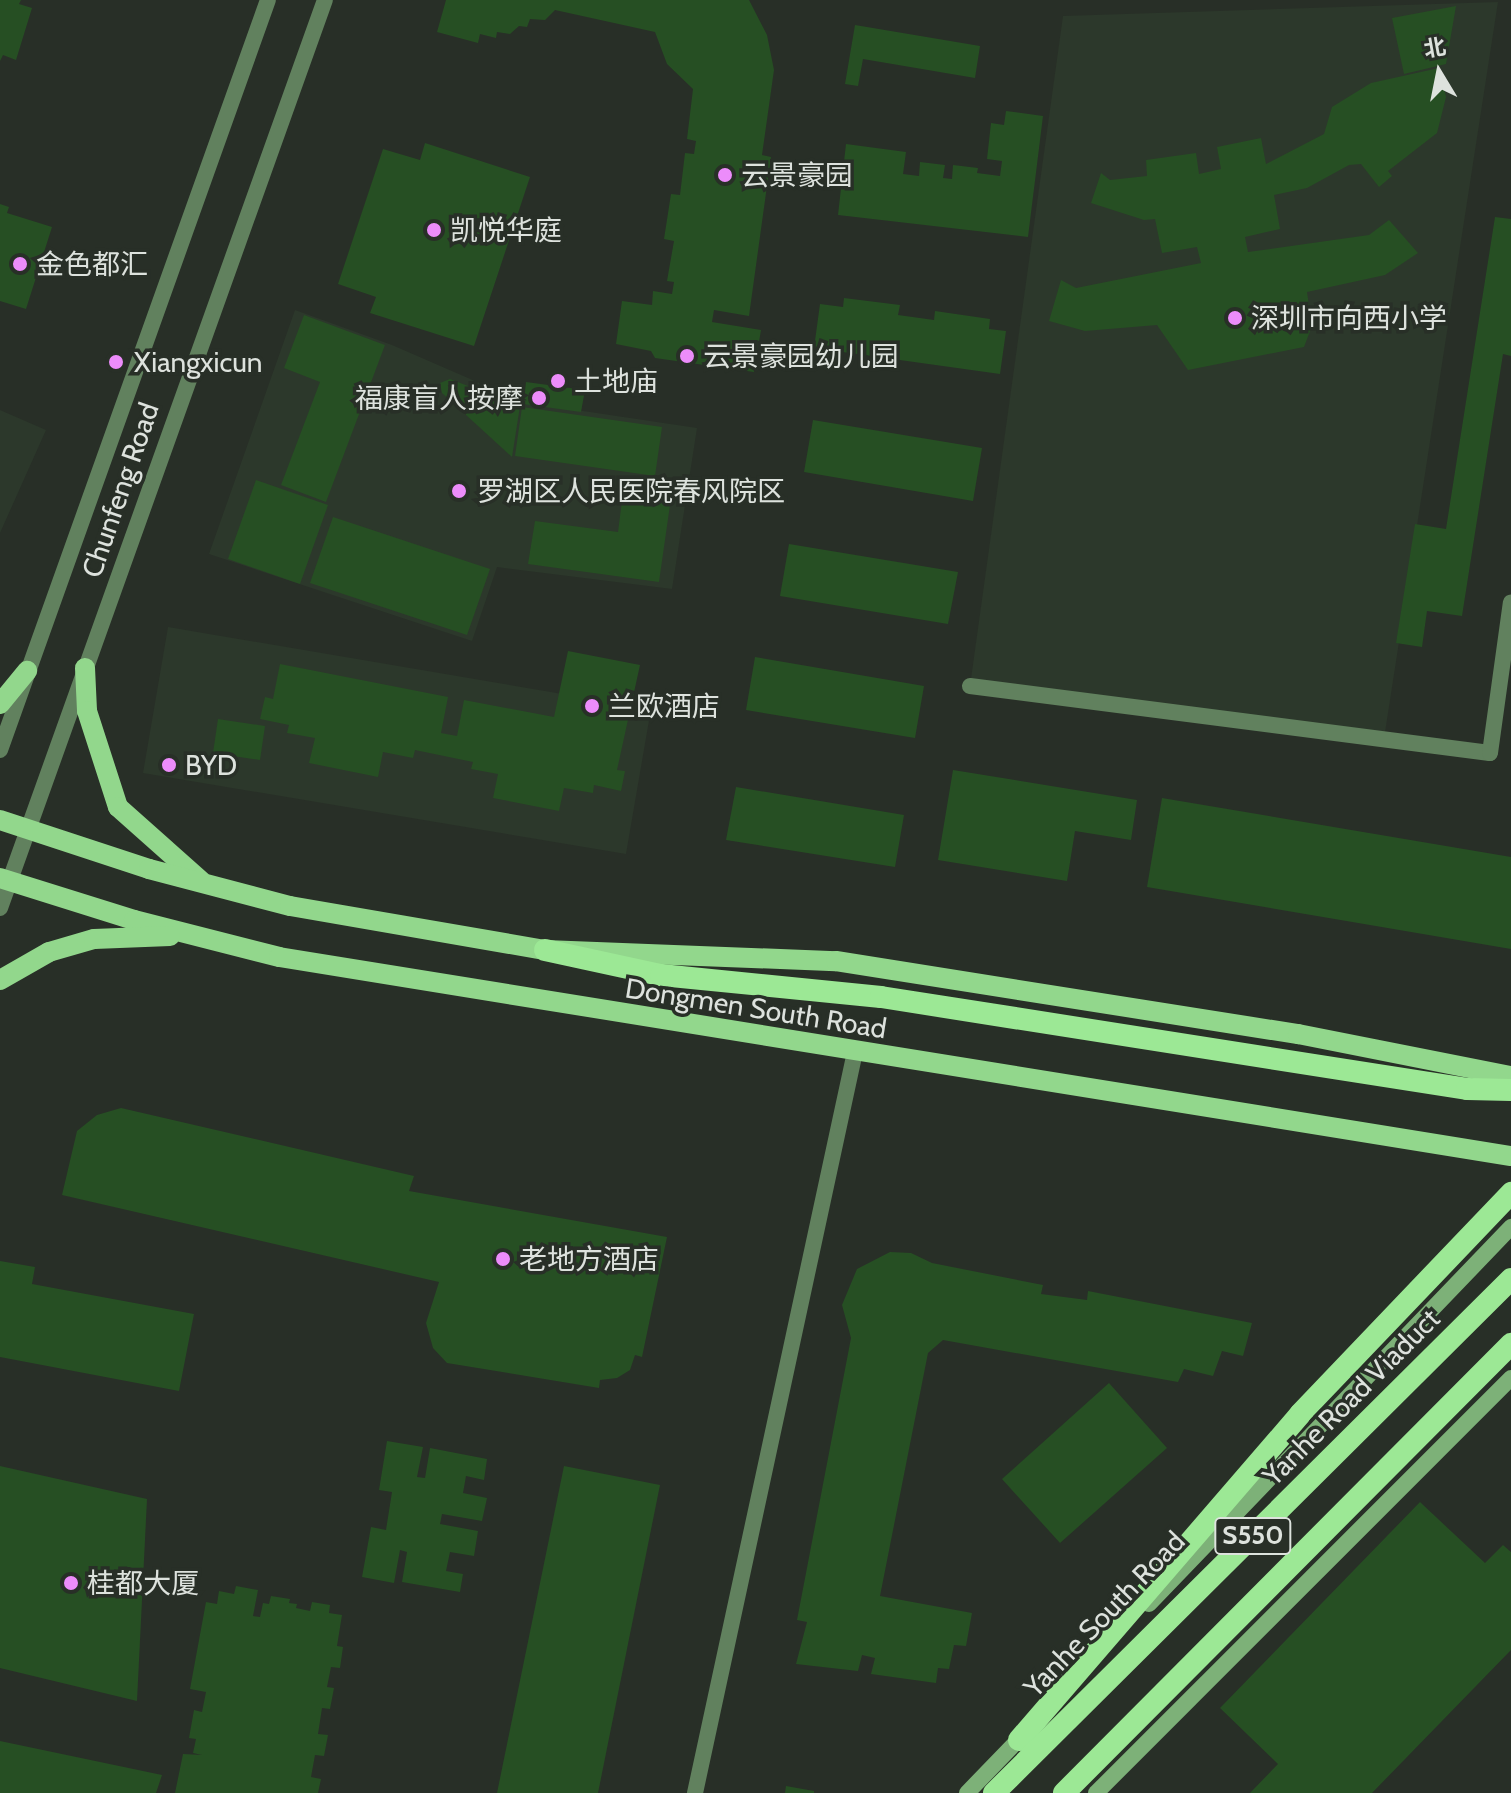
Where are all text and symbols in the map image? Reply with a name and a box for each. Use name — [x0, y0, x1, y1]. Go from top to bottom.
north arrow — [1399, 32, 1479, 112]
text: 北 — [1422, 33, 1448, 63]
place label: 云景豪园 — [741, 158, 853, 192]
marker: 云景豪园 — [716, 166, 734, 184]
place label: 凯悦华庭 — [450, 213, 562, 247]
marker: 凯悦华庭 — [425, 221, 443, 239]
place label: 金色都汇 — [36, 247, 148, 281]
marker: 金色都汇 — [11, 255, 29, 273]
place label: 深圳市向西小学 — [1251, 301, 1447, 335]
marker: 深圳市向西小学 — [1226, 309, 1244, 327]
place label: 云景豪园幼儿园 — [703, 339, 899, 373]
place label: Xiangxicun — [134, 345, 262, 379]
marker: 云景豪园幼儿园 — [678, 347, 696, 365]
marker: Xiangxicun — [105, 351, 127, 373]
place label: 土地庙 — [574, 364, 658, 398]
marker: 土地庙 — [549, 372, 567, 390]
place label: 福康盲人按摩 — [355, 381, 523, 415]
marker: 福康盲人按摩 — [530, 389, 548, 407]
street label: Chunfeng Road — [74, 398, 166, 582]
place label: 罗湖区人民医院春风院区 — [477, 474, 785, 508]
marker: 罗湖区人民医院春风院区 — [448, 480, 470, 502]
place label: 兰欧酒店 — [608, 689, 720, 723]
marker: 兰欧酒店 — [583, 697, 601, 715]
place label: BYD — [185, 748, 237, 782]
marker: BYD — [160, 756, 178, 774]
street label: Dongmen South Road — [623, 971, 889, 1045]
place label: 老地方酒店 — [519, 1242, 659, 1276]
marker: 老地方酒店 — [494, 1250, 512, 1268]
street label: Yanhe Road Viaduct — [1256, 1302, 1446, 1492]
road number: S550 — [1213, 1514, 1293, 1558]
street label: Yanhe South Road — [1017, 1524, 1191, 1704]
place label: 桂都大厦 — [87, 1566, 199, 1600]
marker: 桂都大厦 — [62, 1574, 80, 1592]

